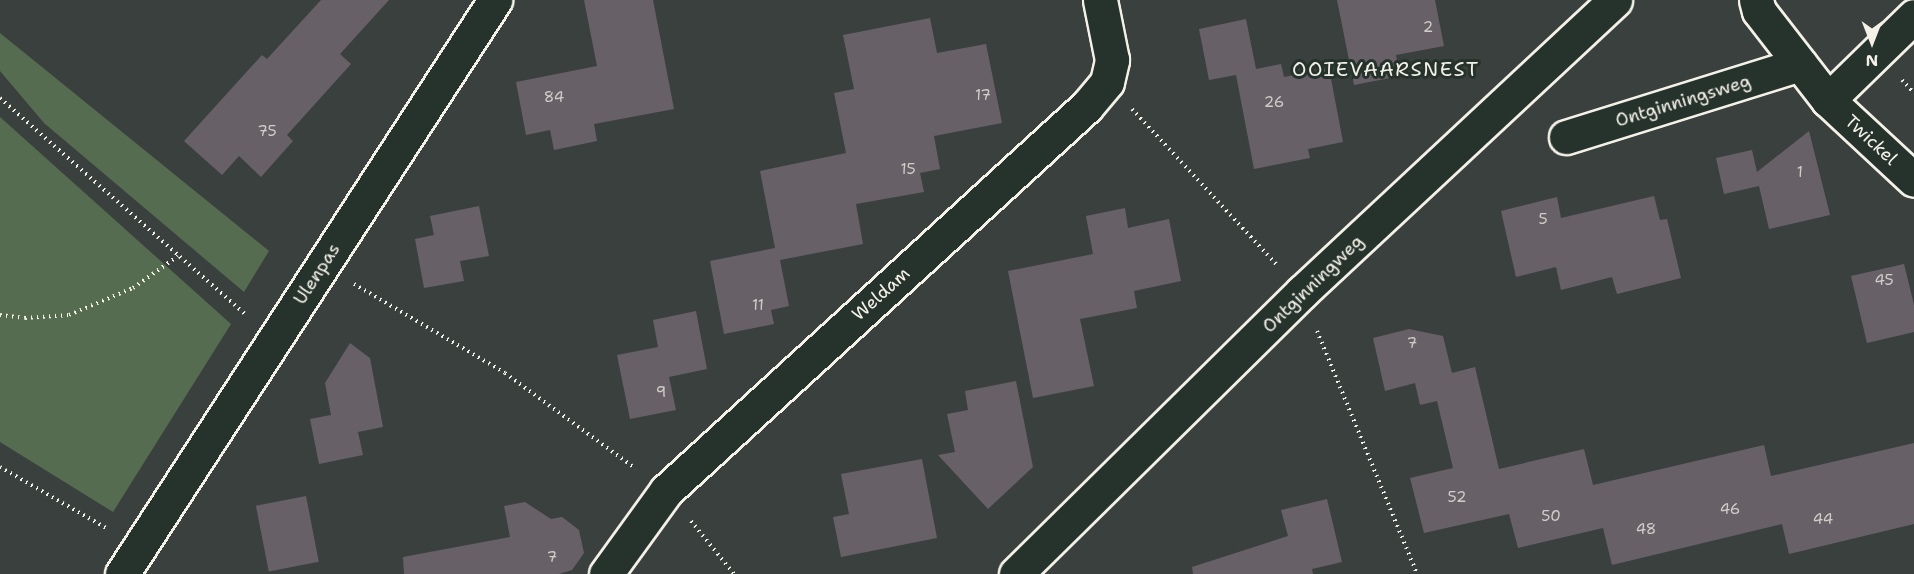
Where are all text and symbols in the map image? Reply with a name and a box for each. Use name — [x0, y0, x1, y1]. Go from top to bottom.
north arrow — [1842, 12, 1902, 72]
house number: 2 — [1423, 19, 1433, 37]
text: N — [1866, 50, 1878, 71]
district label: OOIEVAARSNEST — [1292, 57, 1480, 81]
street label: Ontginningsweg — [1613, 70, 1753, 132]
house number: 17 — [975, 87, 991, 105]
house number: 84 — [544, 89, 564, 107]
house number: 26 — [1264, 94, 1284, 112]
street label: Twickel — [1840, 110, 1902, 170]
house number: 75 — [257, 123, 277, 141]
house number: 15 — [900, 161, 916, 179]
house number: 1 — [1797, 164, 1803, 182]
house number: 5 — [1538, 211, 1548, 229]
street label: Ontginningweg — [1258, 231, 1368, 337]
street label: Ulenpas — [289, 239, 345, 309]
street label: Weldam — [848, 263, 914, 325]
house number: 45 — [1874, 272, 1894, 290]
house number: 11 — [752, 297, 764, 315]
house number: 7 — [1407, 335, 1417, 353]
house number: 9 — [656, 384, 666, 402]
house number: 52 — [1448, 489, 1466, 507]
house number: 46 — [1720, 501, 1740, 519]
house number: 50 — [1541, 508, 1561, 526]
house number: 44 — [1813, 511, 1833, 529]
house number: 48 — [1636, 521, 1656, 539]
house number: 7 — [547, 549, 557, 567]

